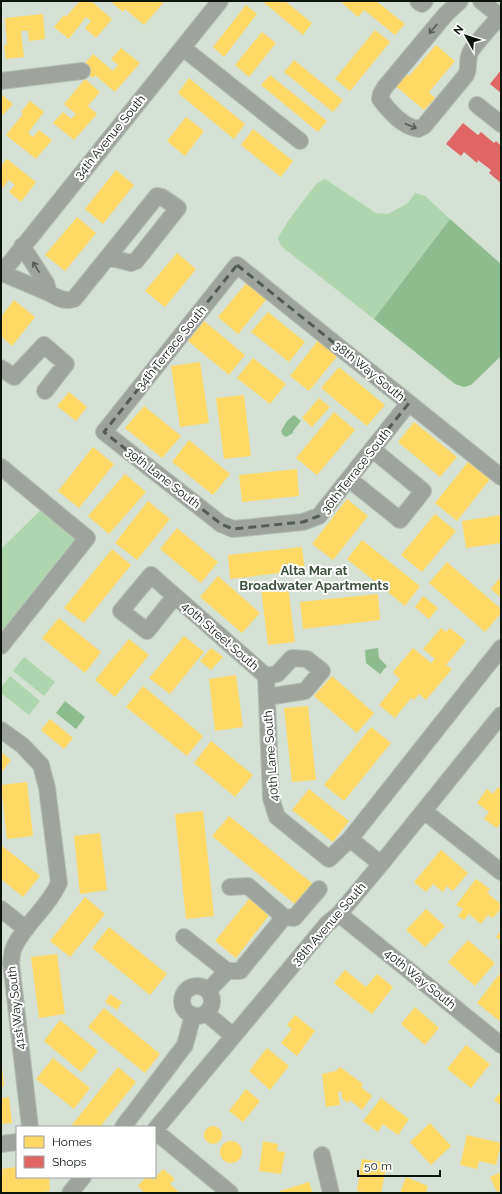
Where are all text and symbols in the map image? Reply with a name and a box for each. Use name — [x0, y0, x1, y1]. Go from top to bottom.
north arrow — [446, 16, 486, 56]
text: N — [451, 23, 466, 37]
one-way arrow — [429, 24, 438, 35]
street label: 34th Avenue South — [72, 92, 148, 182]
one-way arrow — [405, 123, 417, 131]
one-way arrow — [32, 261, 40, 273]
street label: 34th Terrace South — [133, 303, 209, 393]
street label: 38th Way South — [331, 338, 407, 404]
street label: 36th Terrace South — [318, 426, 394, 516]
street label: 39th Lane South — [123, 445, 203, 511]
district label: Alta Mar at Broadwater Apartments — [239, 563, 389, 593]
street label: 40th Street South — [179, 599, 261, 673]
street label: 40th Lane South — [261, 710, 281, 802]
street label: 38th Avenue South — [289, 880, 369, 968]
street label: 40th Way South — [382, 946, 458, 1012]
street label: 41st Way South — [5, 965, 27, 1051]
legend — [16, 1126, 156, 1178]
text: Homes — [52, 1135, 92, 1149]
scale bar — [358, 1152, 440, 1178]
text: Shops — [52, 1155, 87, 1169]
text: 50 m — [364, 1159, 392, 1173]

